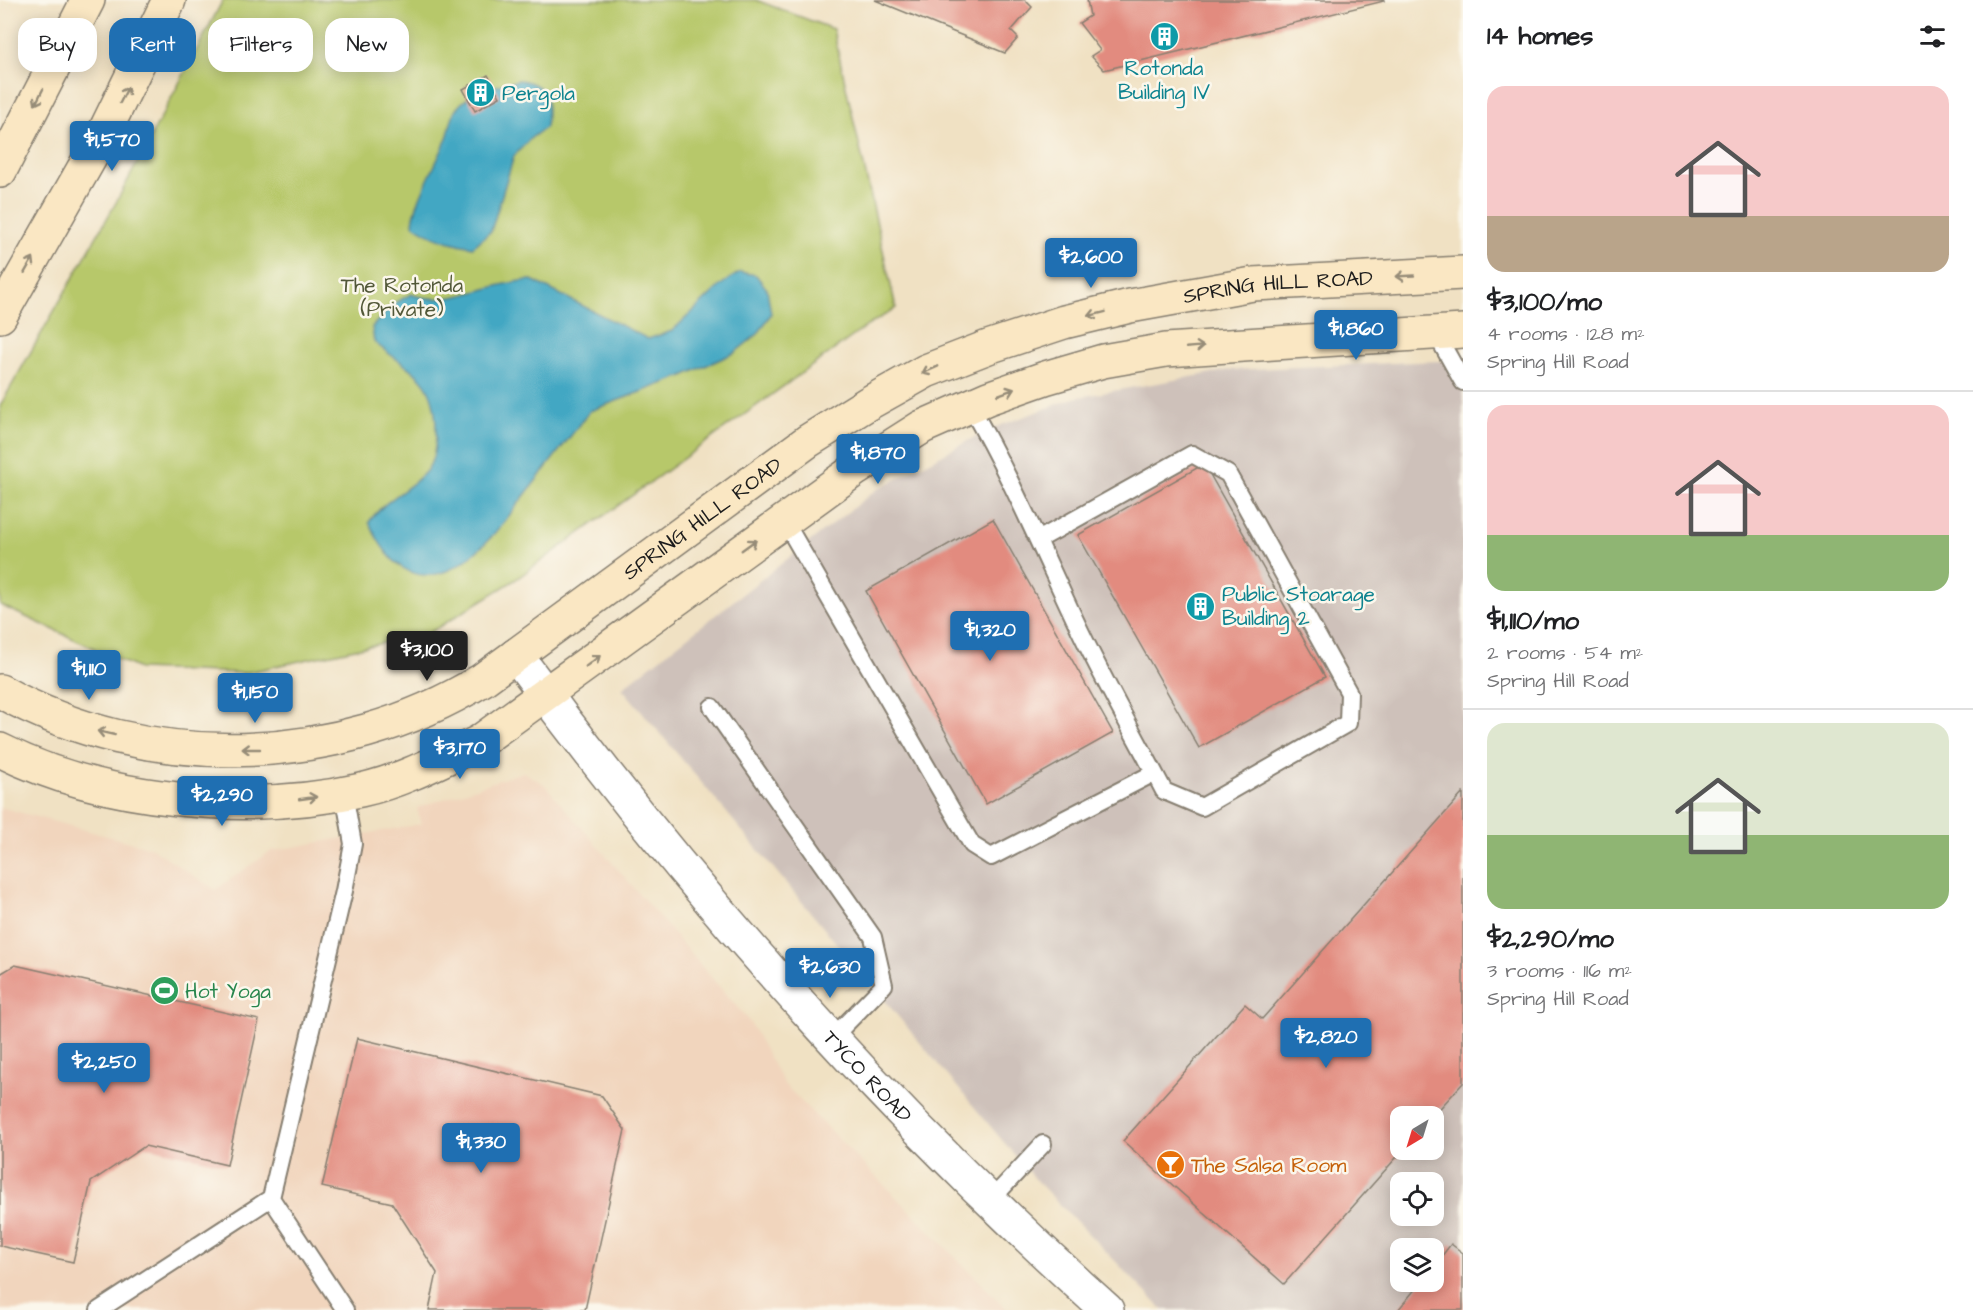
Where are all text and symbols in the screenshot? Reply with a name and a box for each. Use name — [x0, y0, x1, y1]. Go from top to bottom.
chip: Buy — [18, 18, 97, 72]
chip: Rent — [109, 18, 196, 72]
chip: Filters — [208, 18, 313, 72]
chip: New — [325, 18, 409, 72]
text: 14 homes — [1487, 18, 1593, 54]
icon: filters — [1916, 20, 1949, 53]
building icon: Rotonda Building IV — [1148, 21, 1180, 53]
place label: Rotonda Building IV — [1118, 54, 1210, 109]
building icon: Pergola — [465, 77, 497, 109]
place label: Pergola — [502, 79, 575, 110]
one-way arrow — [118, 86, 130, 104]
one-way arrow — [33, 88, 44, 106]
pin: $1,570 — [63, 121, 161, 172]
icon: home — [1664, 125, 1772, 233]
text: $1,570 — [84, 126, 140, 154]
pin: $2,600 — [1042, 238, 1140, 289]
text: $2,600 — [1059, 243, 1123, 271]
one-way arrow — [23, 257, 35, 274]
street label: SPRING HILL ROAD — [1181, 263, 1374, 311]
park label: The Rotonda (Private) — [341, 271, 463, 324]
one-way arrow — [1395, 271, 1415, 282]
text: $3,100/mo — [1487, 284, 1602, 320]
one-way arrow — [1088, 308, 1107, 320]
pin: $1,860 — [1307, 310, 1405, 361]
text: $1,860 — [1328, 315, 1384, 343]
text: 4 rooms · 128 m² — [1487, 320, 1645, 348]
one-way arrow — [1184, 341, 1204, 352]
text: Spring Hill Road — [1487, 348, 1629, 376]
one-way arrow — [921, 366, 939, 377]
one-way arrow — [996, 386, 1015, 397]
pin: $1,870 — [829, 434, 927, 485]
text: $1,870 — [850, 439, 906, 467]
icon: home — [1664, 444, 1772, 552]
street label: SPRING HILL ROAD — [617, 450, 788, 587]
one-way arrow — [741, 539, 757, 551]
place label: Public Stoarage Building 2 — [1222, 580, 1375, 635]
building icon: Public Stoarage Building 2 — [1185, 590, 1217, 622]
text: $1,110/mo — [1487, 603, 1579, 639]
pin: $1,320 — [941, 611, 1039, 662]
text: $1,320 — [964, 616, 1016, 644]
pin: $3,100 — [378, 631, 476, 682]
text: $3,100 — [401, 636, 453, 664]
text: 2 rooms · 54 m² — [1487, 639, 1643, 667]
pin: $1,110 — [40, 650, 138, 701]
text: $1,110 — [72, 655, 106, 683]
one-way arrow — [584, 655, 600, 667]
text: Spring Hill Road — [1487, 667, 1629, 695]
pin: $1,150 — [206, 673, 304, 724]
text: $1,150 — [232, 678, 278, 706]
one-way arrow — [97, 726, 116, 738]
pin: $3,170 — [411, 729, 509, 780]
text: $3,170 — [434, 734, 486, 762]
one-way arrow — [242, 743, 262, 755]
icon: home — [1664, 762, 1772, 870]
pin: $2,290 — [173, 776, 271, 827]
text: $2,290 — [191, 781, 253, 809]
one-way arrow — [298, 792, 318, 803]
text: $2,290/mo — [1487, 921, 1614, 957]
pin: $2,630 — [781, 948, 879, 999]
text: $2,630 — [799, 953, 861, 981]
text: 3 rooms · 116 m² — [1487, 957, 1632, 985]
sports icon: Hot Yoga — [148, 975, 180, 1007]
place label: Hot Yoga — [185, 977, 271, 1008]
text: Spring Hill Road — [1487, 985, 1629, 1013]
pin: $2,820 — [1277, 1018, 1375, 1069]
street label: TYCO ROAD — [817, 1023, 919, 1129]
text: $2,820 — [1294, 1023, 1358, 1051]
pin: $2,250 — [55, 1043, 153, 1094]
text: $2,250 — [72, 1048, 136, 1076]
north arrow — [1390, 1106, 1444, 1160]
map controls — [1390, 1106, 1444, 1292]
pin: $1,330 — [432, 1123, 530, 1174]
text: $1,330 — [456, 1128, 506, 1156]
bar icon: The Salsa Room — [1154, 1149, 1186, 1181]
place label: The Salsa Room — [1191, 1151, 1347, 1180]
button: locate — [1390, 1172, 1444, 1226]
button: layers — [1390, 1238, 1444, 1292]

